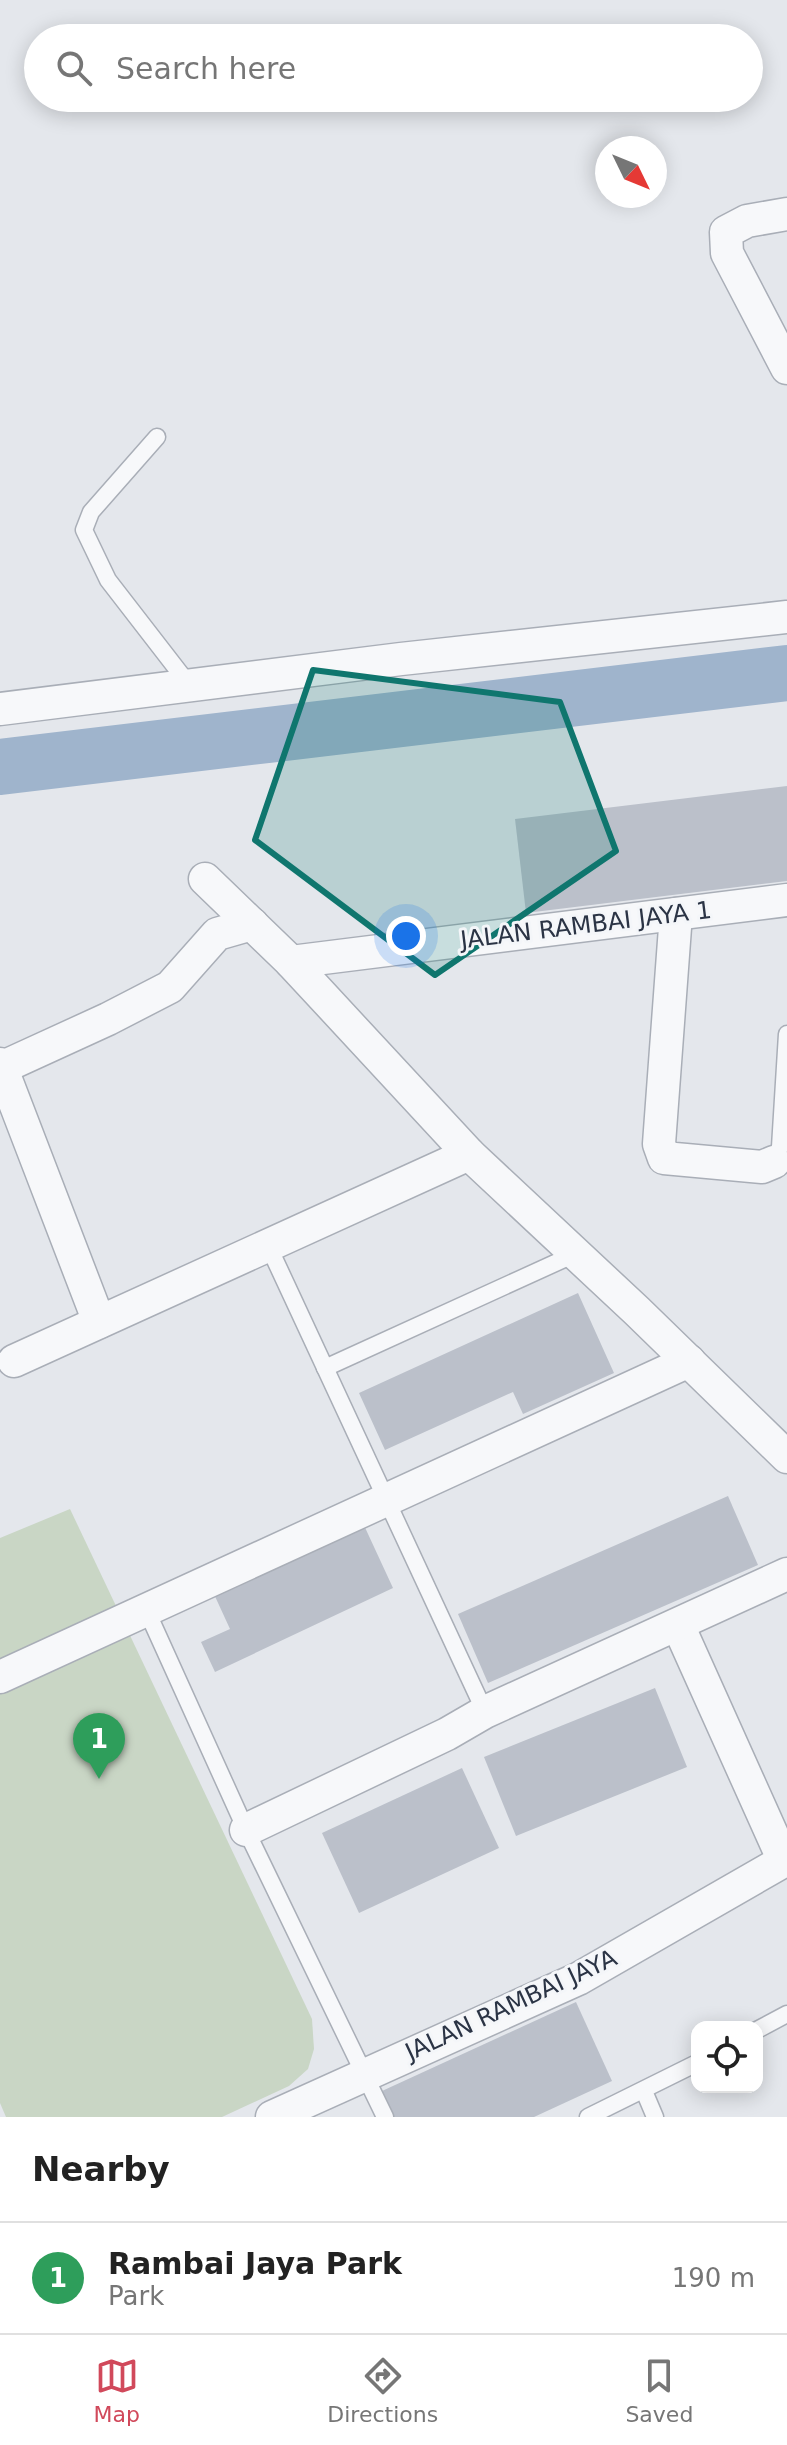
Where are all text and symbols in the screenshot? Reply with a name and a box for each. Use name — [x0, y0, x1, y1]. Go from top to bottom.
search box — [24, 24, 763, 112]
icon: search — [52, 46, 96, 90]
text: Search here — [116, 51, 296, 86]
north arrow — [595, 136, 667, 208]
street label: JALAN RAMBAI JAYA 1 — [457, 896, 713, 955]
your location — [386, 916, 426, 956]
pin: 1 — [73, 1713, 125, 1779]
street label: JALAN RAMBAI JAYA — [399, 1943, 622, 2067]
map controls — [691, 2021, 763, 2093]
button: locate — [691, 2021, 763, 2093]
text: Nearby — [32, 2149, 170, 2189]
text: Rambai Jaya Park — [108, 2246, 402, 2281]
text: 1 — [49, 2263, 67, 2293]
text: 190 m — [672, 2263, 755, 2293]
text: Park — [108, 2281, 164, 2311]
tab: Map — [94, 2354, 140, 2427]
tab: Directions — [327, 2354, 438, 2427]
tab: Saved — [625, 2354, 693, 2427]

